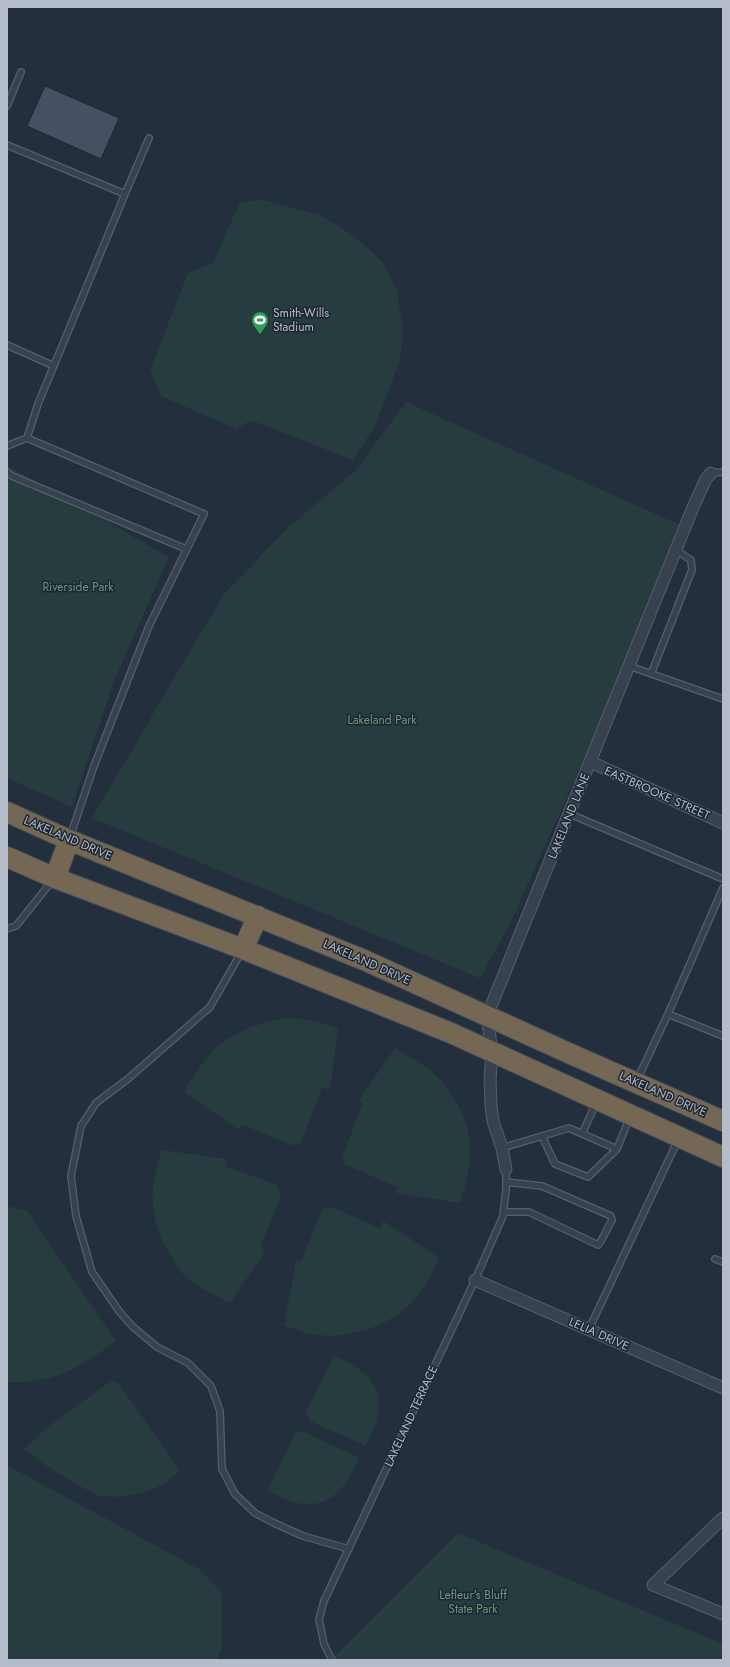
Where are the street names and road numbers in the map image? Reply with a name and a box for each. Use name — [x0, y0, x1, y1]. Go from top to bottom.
street label: EASTBROOKE STREET — [601, 762, 713, 825]
street label: LAKELAND LANE — [544, 770, 594, 862]
street label: LAKELAND DRIVE — [21, 811, 115, 865]
street label: LAKELAND DRIVE — [320, 935, 414, 989]
street label: LAKELAND DRIVE — [616, 1067, 710, 1121]
street label: LELIA DRIVE — [566, 1313, 632, 1355]
street label: LAKELAND TERRACE — [380, 1362, 442, 1470]

